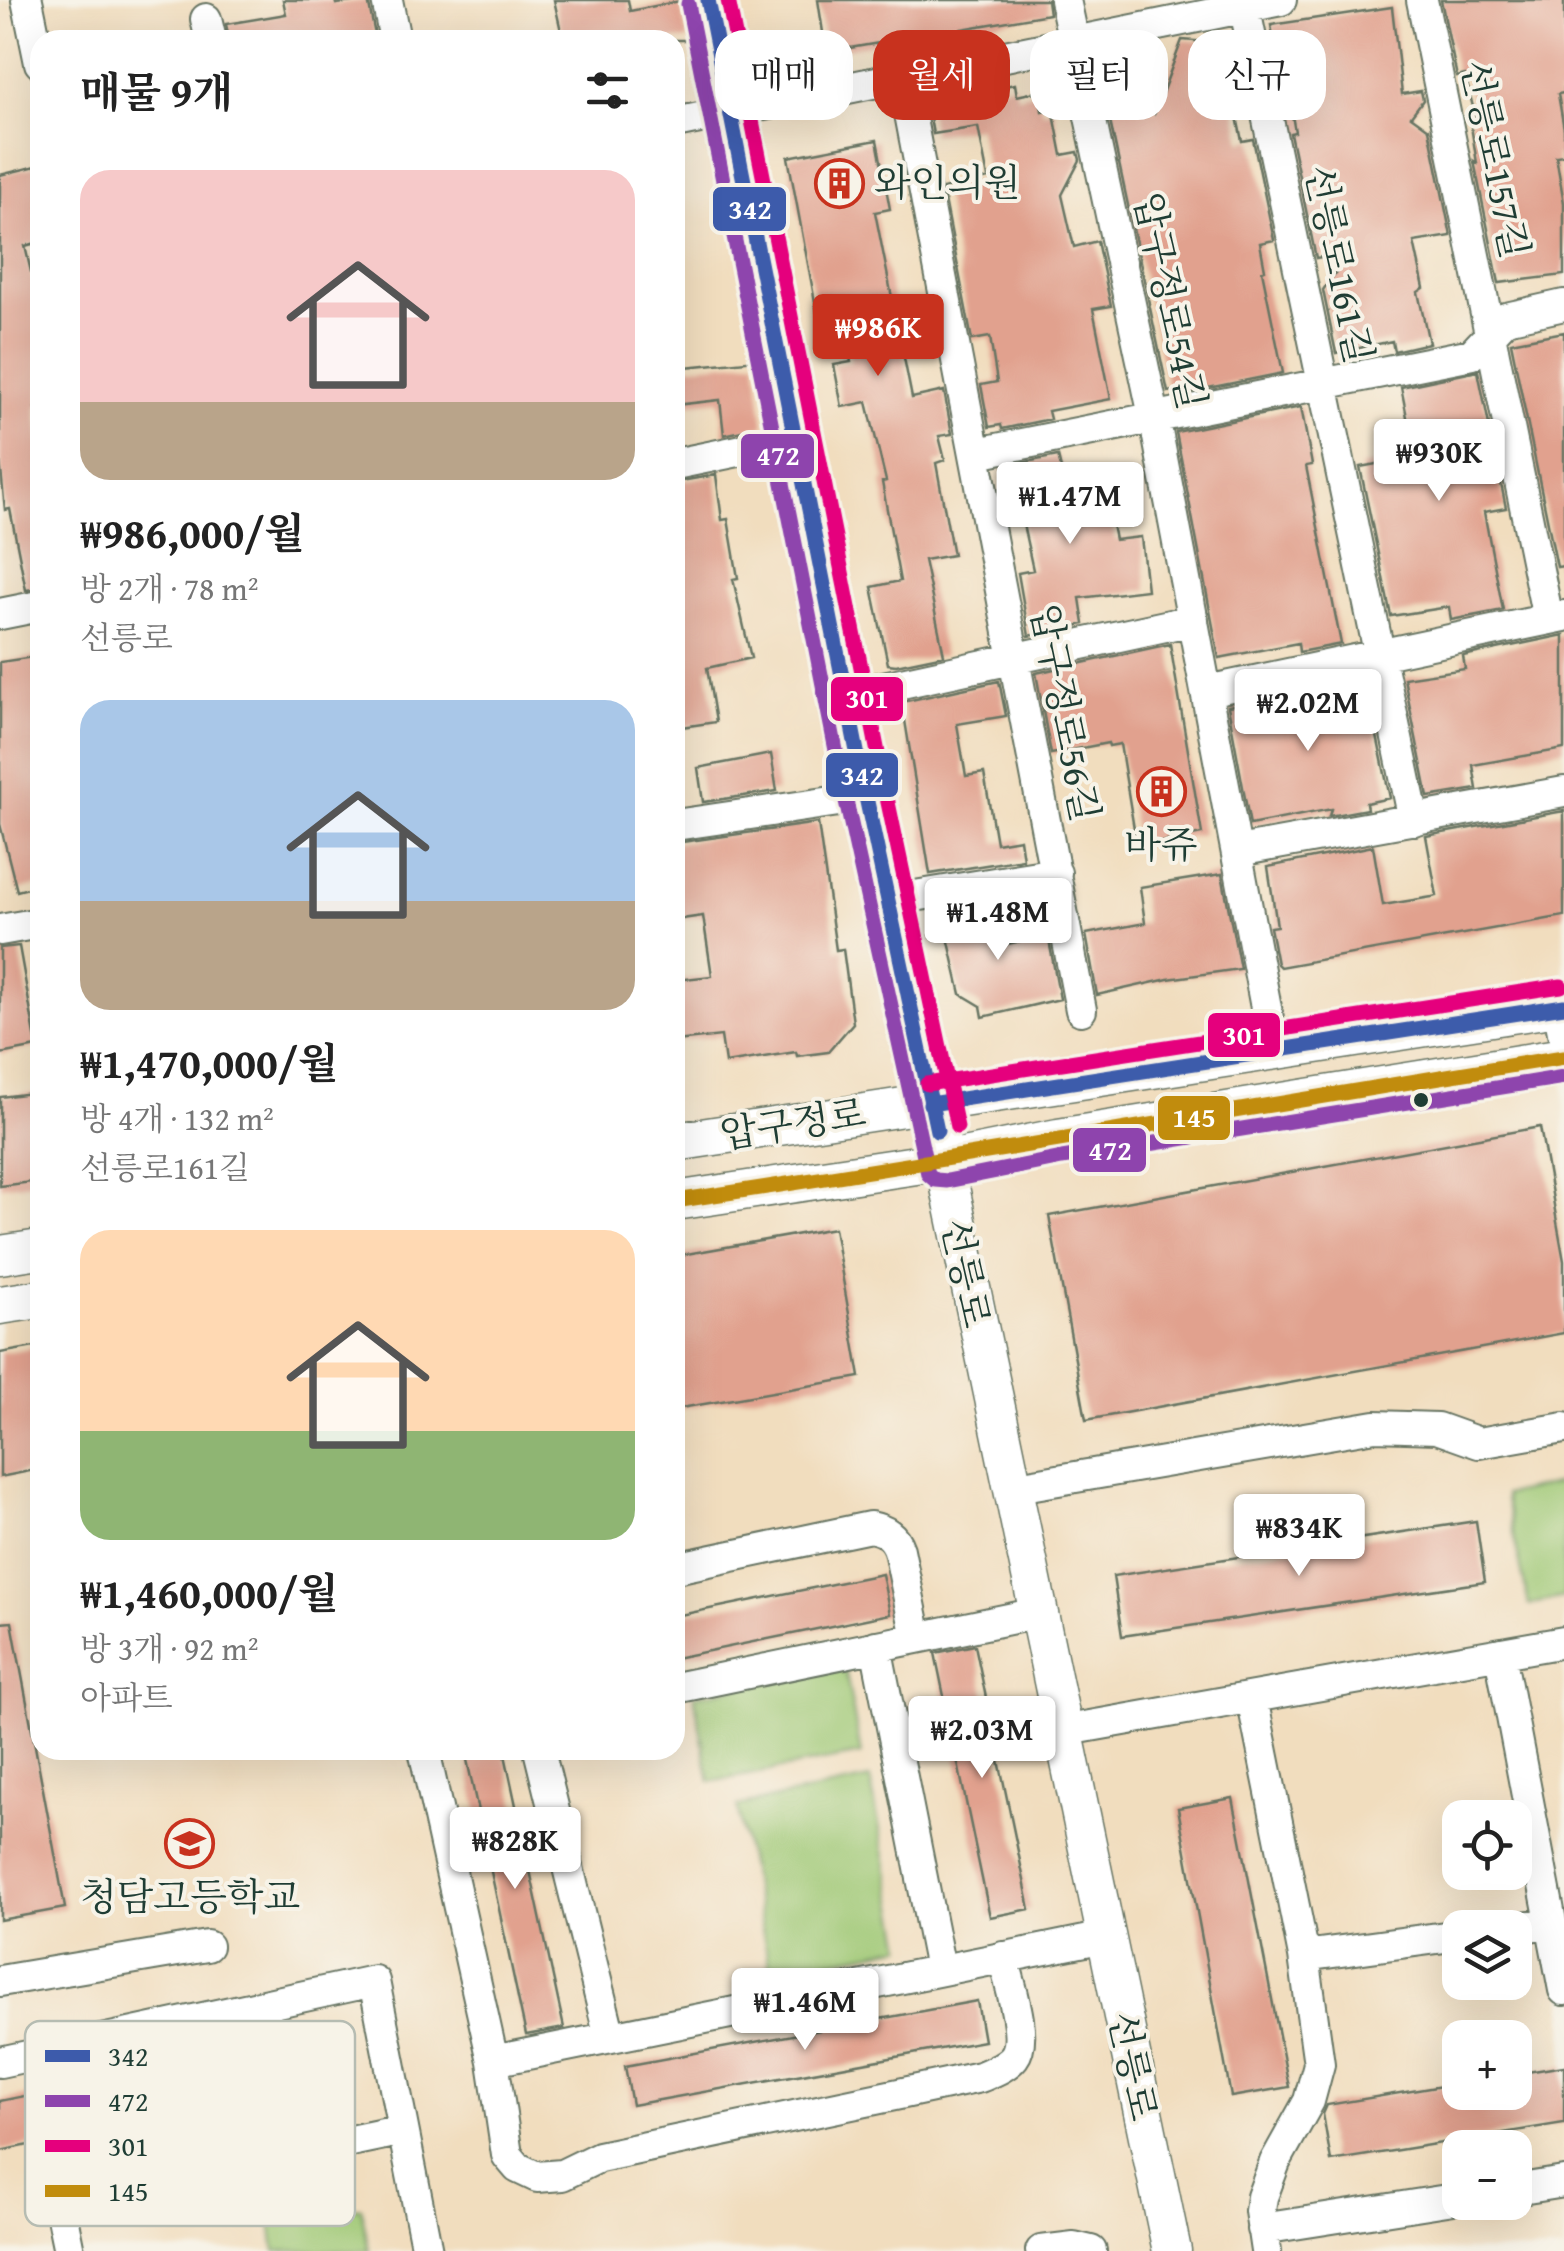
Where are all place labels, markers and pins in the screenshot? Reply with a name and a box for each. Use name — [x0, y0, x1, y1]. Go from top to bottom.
place label: 와인의원 — [874, 154, 1021, 210]
building icon: 와인의원 — [813, 157, 865, 209]
pin: ₩986K — [808, 294, 948, 379]
pin: ₩930K — [1369, 419, 1509, 504]
pin: ₩1.47M — [989, 462, 1151, 547]
pin: ₩2.02M — [1227, 669, 1389, 754]
building icon: 바쥬 — [1135, 765, 1187, 817]
place label: 바쥬 — [1124, 816, 1198, 872]
pin: ₩1.48M — [917, 878, 1079, 963]
unlabelled marker — [1411, 1090, 1431, 1110]
pin: ₩834K — [1229, 1494, 1369, 1579]
pin: ₩2.03M — [901, 1696, 1063, 1781]
pin: ₩828K — [445, 1807, 585, 1892]
school or university icon: 청담고등학교 — [164, 1817, 216, 1869]
place label: 청담고등학교 — [80, 1868, 300, 1924]
pin: ₩1.46M — [724, 1968, 886, 2053]

